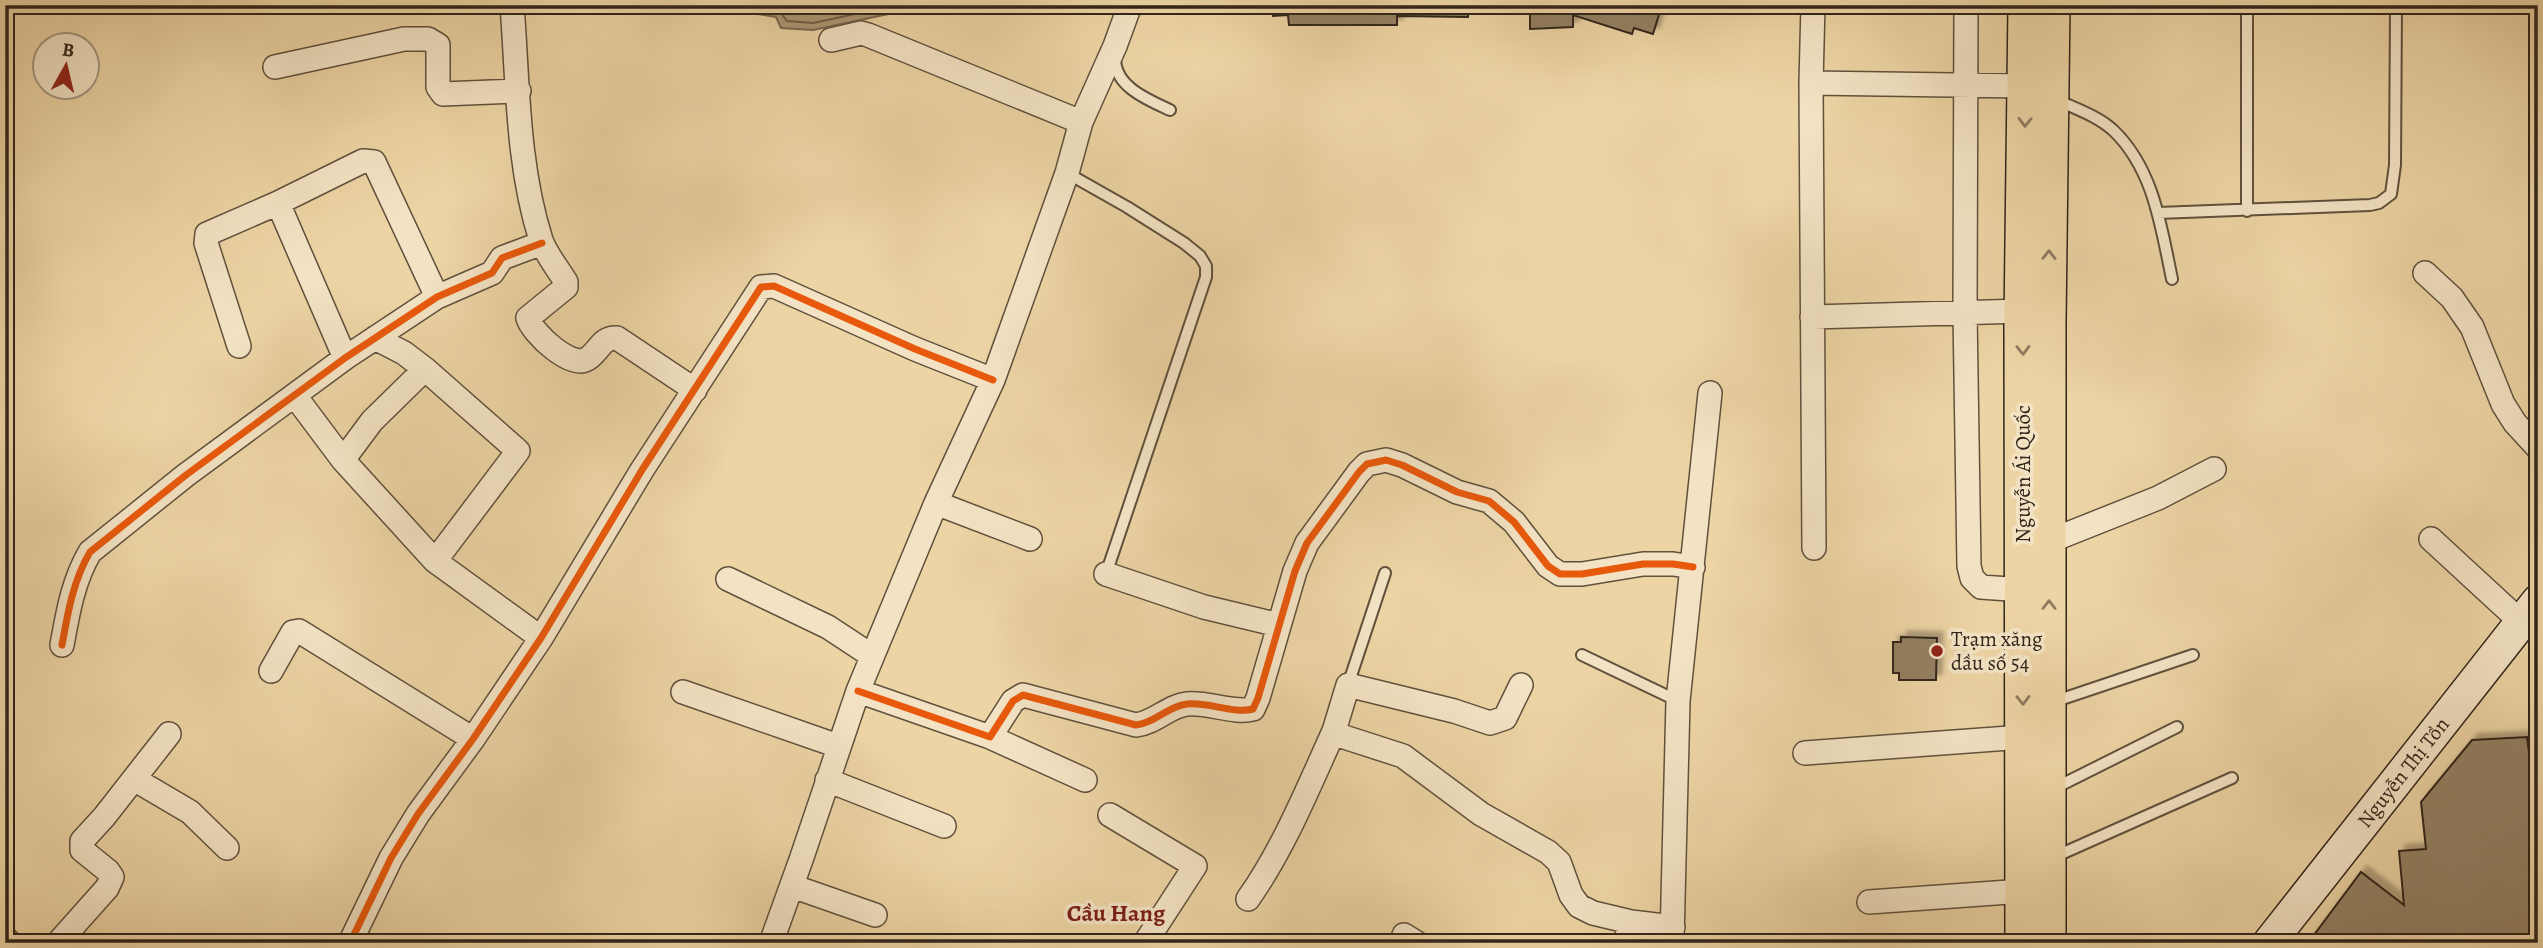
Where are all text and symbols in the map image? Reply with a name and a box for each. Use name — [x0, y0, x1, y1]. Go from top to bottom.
north arrow — [32, 32, 102, 102]
text: B — [61, 36, 76, 64]
one-way arrow — [2017, 118, 2033, 128]
one-way arrow — [2041, 249, 2057, 260]
one-way arrow — [2015, 345, 2031, 356]
street label: Nguyễn Ái Quốc — [2009, 405, 2037, 543]
one-way arrow — [2041, 599, 2057, 610]
place label: Trạm xăng dầu số 54 — [1951, 625, 2043, 677]
marker: Trạm xăng dầu số 54 — [1929, 643, 1945, 659]
one-way arrow — [2015, 695, 2031, 706]
street label: Nguyễn Thị Tồn — [2351, 711, 2456, 834]
district label: Cầu Hang — [1067, 897, 1166, 929]

